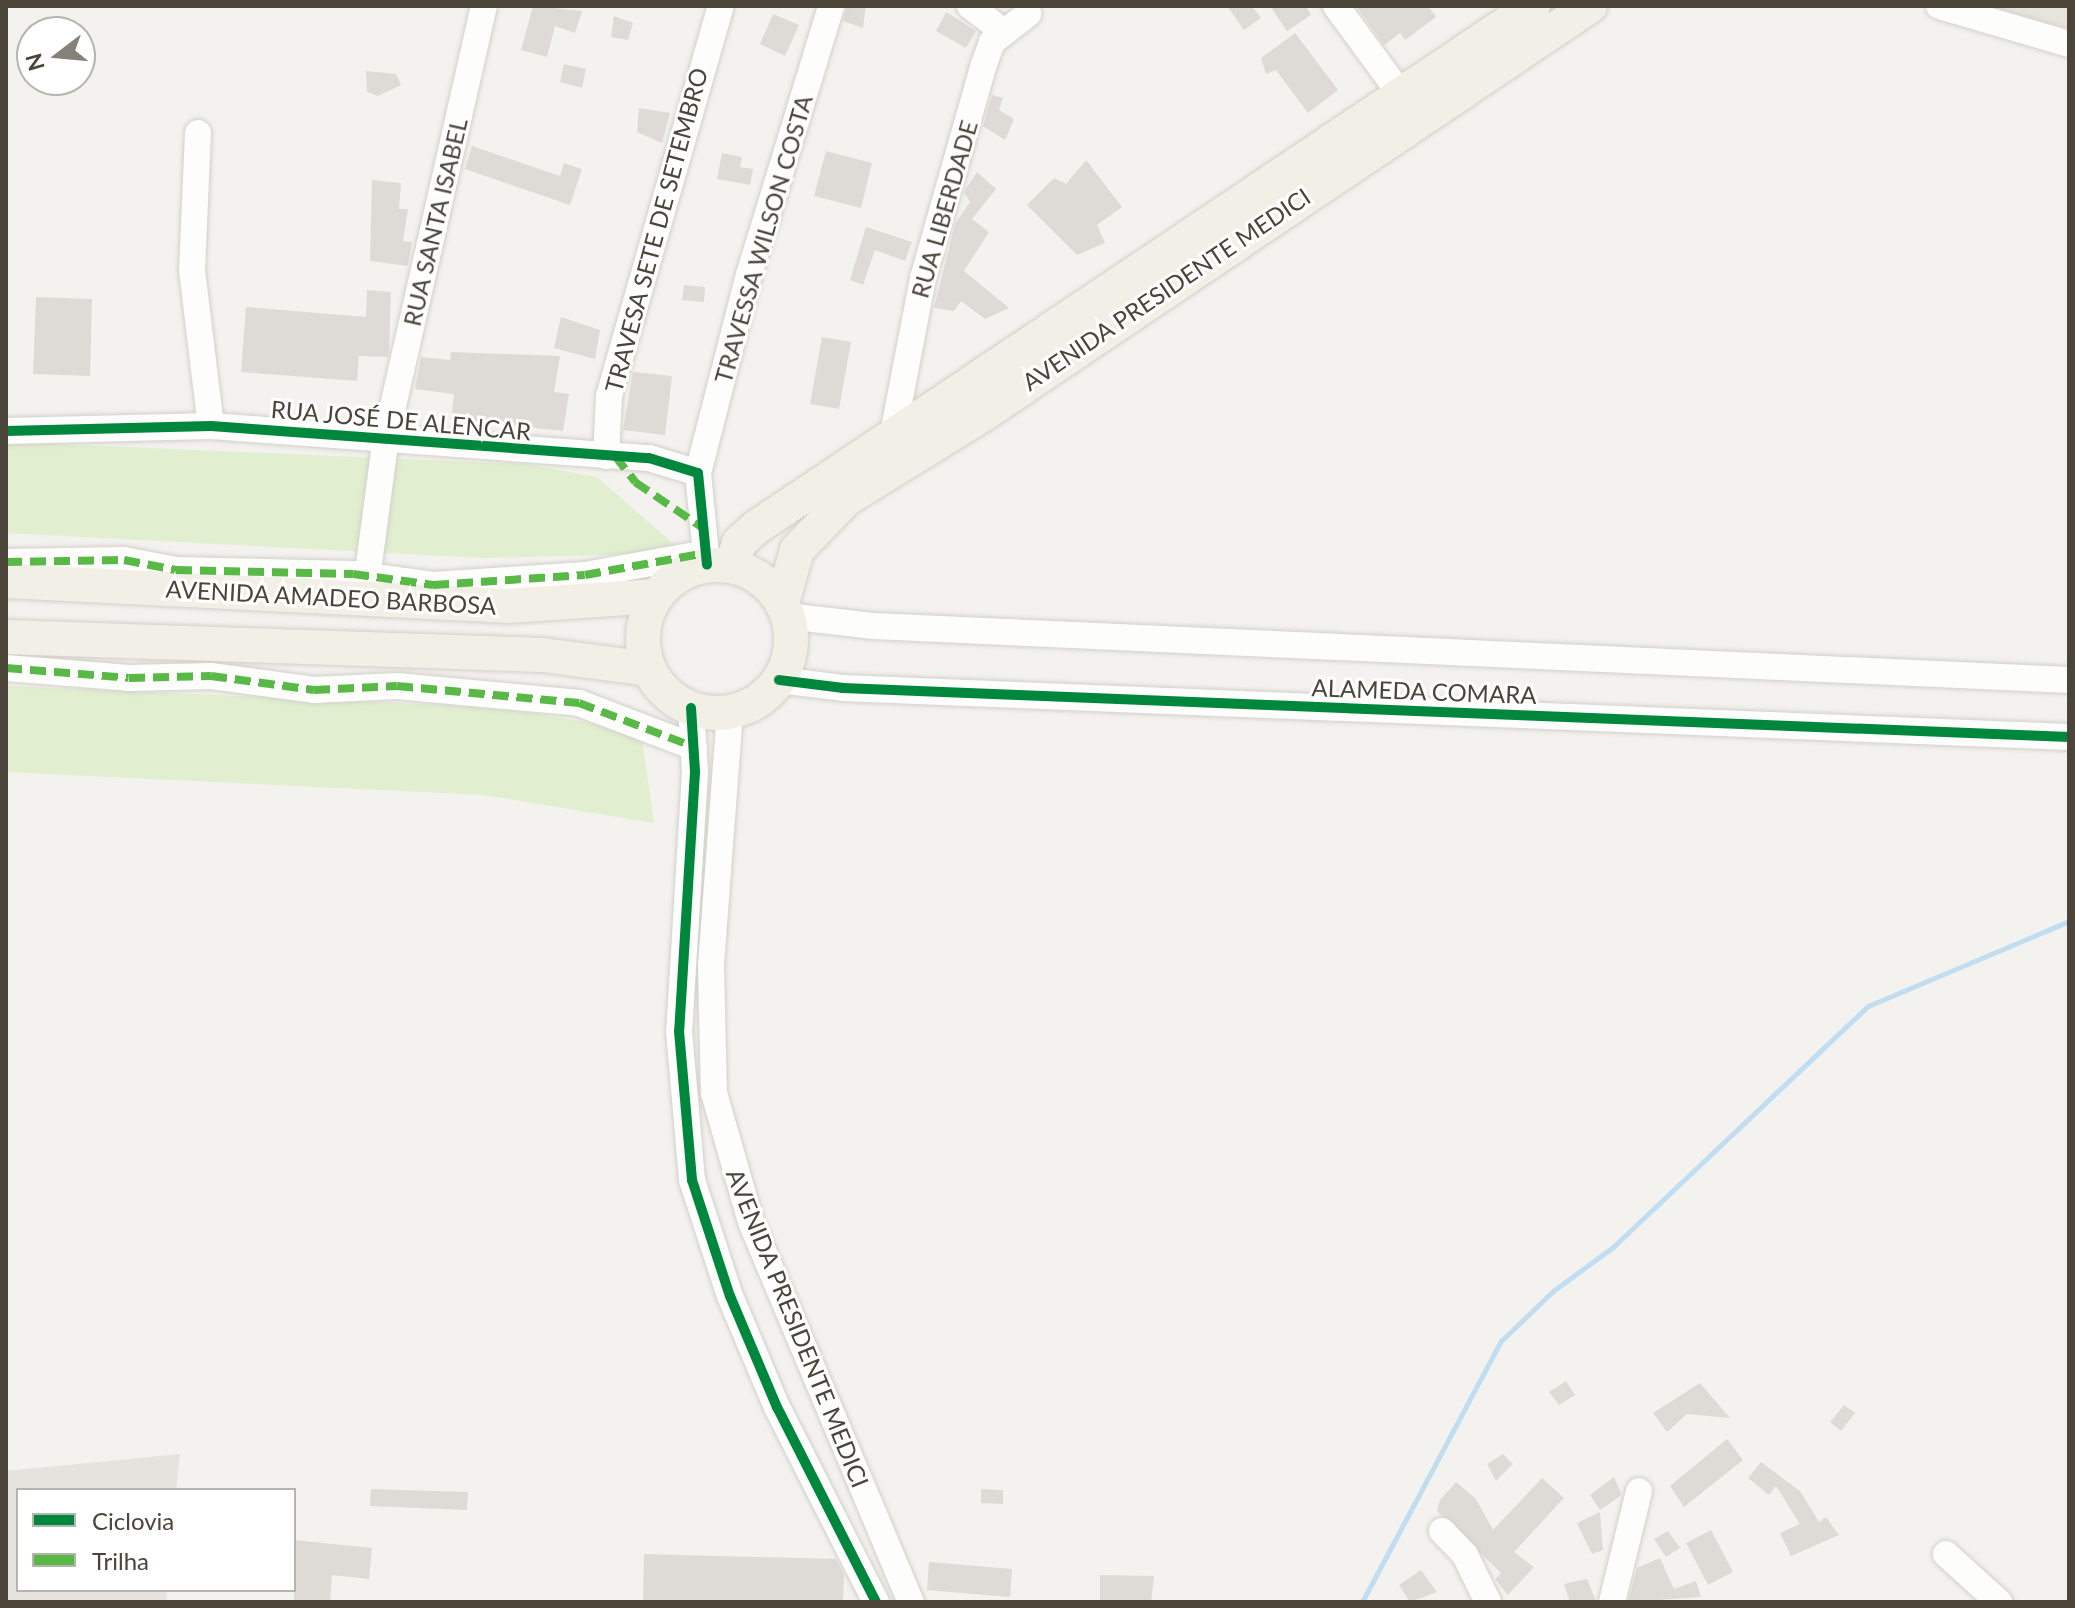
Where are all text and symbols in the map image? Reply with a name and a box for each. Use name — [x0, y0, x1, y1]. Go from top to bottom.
north arrow — [16, 16, 96, 96]
text: N — [19, 50, 50, 74]
street label: TRAVESA SETE DE SETEMBRO — [599, 64, 713, 396]
street label: TRAVESSA WILSON COSTA — [708, 91, 818, 387]
street label: RUA SANTA ISABEL — [397, 114, 473, 330]
street label: RUA LIBERDADE — [905, 117, 983, 301]
street label: AVENIDA PRESIDENTE MEDICI — [1016, 181, 1316, 397]
street label: RUA JOSÉ DE ALENCAR — [269, 394, 533, 446]
street label: AVENIDA AMADEO BARBOSA — [164, 574, 498, 620]
street label: ALAMEDA COMARA — [1311, 673, 1537, 709]
street label: AVENIDA PRESIDENTE MEDICI — [721, 1164, 875, 1492]
legend — [16, 1488, 296, 1592]
text: Ciclovia — [92, 1506, 174, 1535]
text: Trilha — [92, 1546, 149, 1575]

